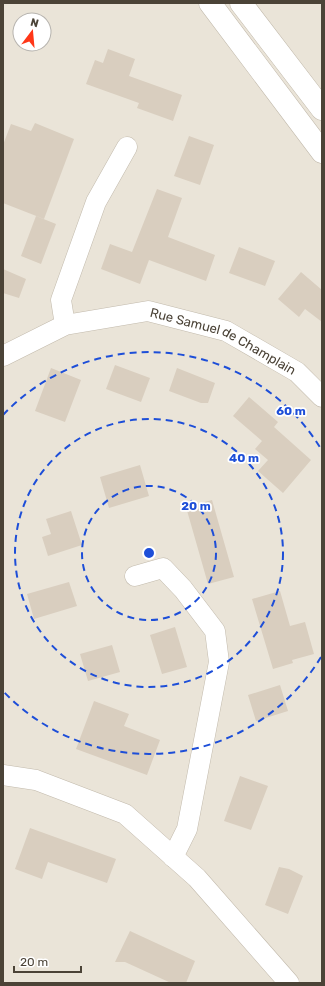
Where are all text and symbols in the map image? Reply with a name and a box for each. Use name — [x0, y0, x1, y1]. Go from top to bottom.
north arrow — [12, 12, 52, 52]
text: N — [29, 16, 40, 30]
street label: Rue Samuel de Champlain — [149, 304, 299, 377]
text: 60 m — [276, 404, 306, 418]
text: 40 m — [229, 451, 259, 465]
text: 20 m — [181, 499, 211, 513]
centre of rings — [142, 546, 156, 560]
scale bar — [14, 948, 81, 974]
text: 20 m — [20, 955, 48, 969]

